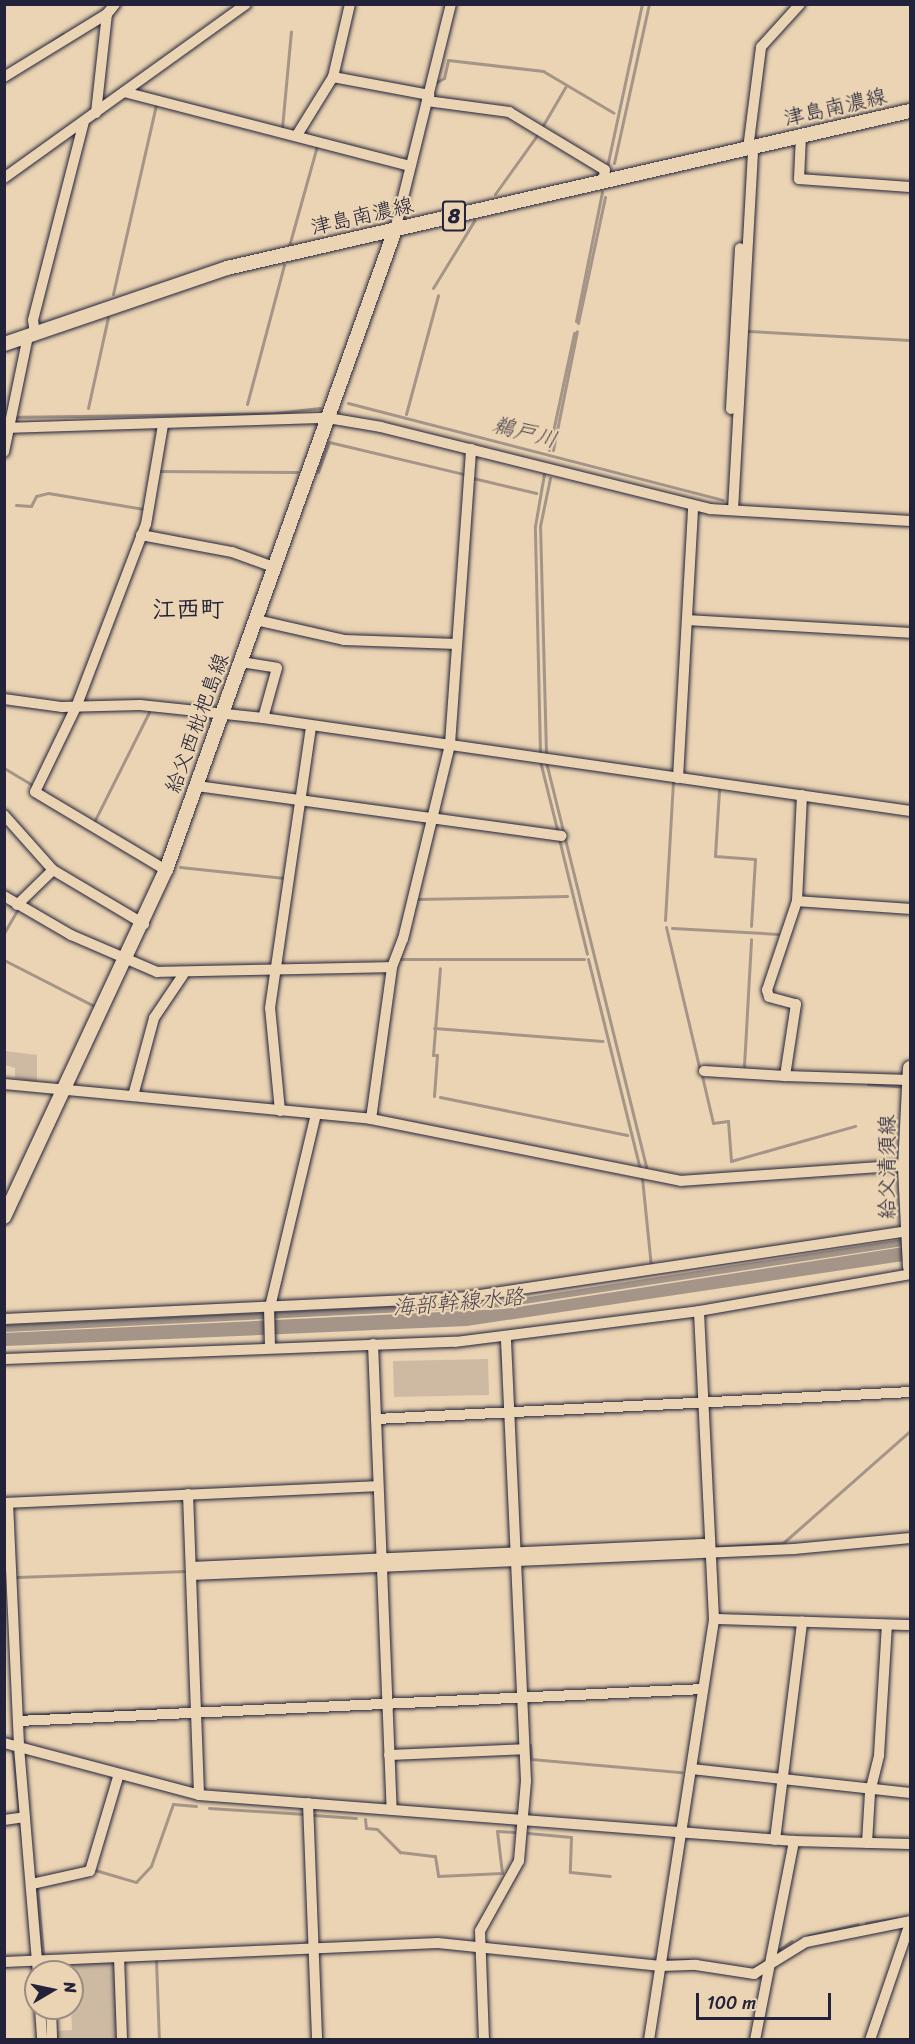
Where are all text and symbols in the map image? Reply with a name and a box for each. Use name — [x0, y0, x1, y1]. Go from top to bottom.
street label: 津島南濃線 — [781, 83, 889, 131]
street label: 津島南濃線 — [308, 192, 416, 240]
road number: 8 — [440, 199, 468, 233]
water label: 鵜戸川 — [490, 411, 560, 453]
district label: 江西町 — [152, 596, 224, 624]
street label: 給父西枇杷島線 — [160, 650, 234, 796]
street label: 給父清須線 — [874, 1115, 900, 1219]
water label: 海部幹線水路 — [391, 1283, 525, 1321]
north arrow — [24, 1960, 84, 2020]
text: N — [55, 1980, 85, 1995]
scale bar — [699, 1981, 834, 2019]
text: 100 m — [707, 1987, 756, 2019]

